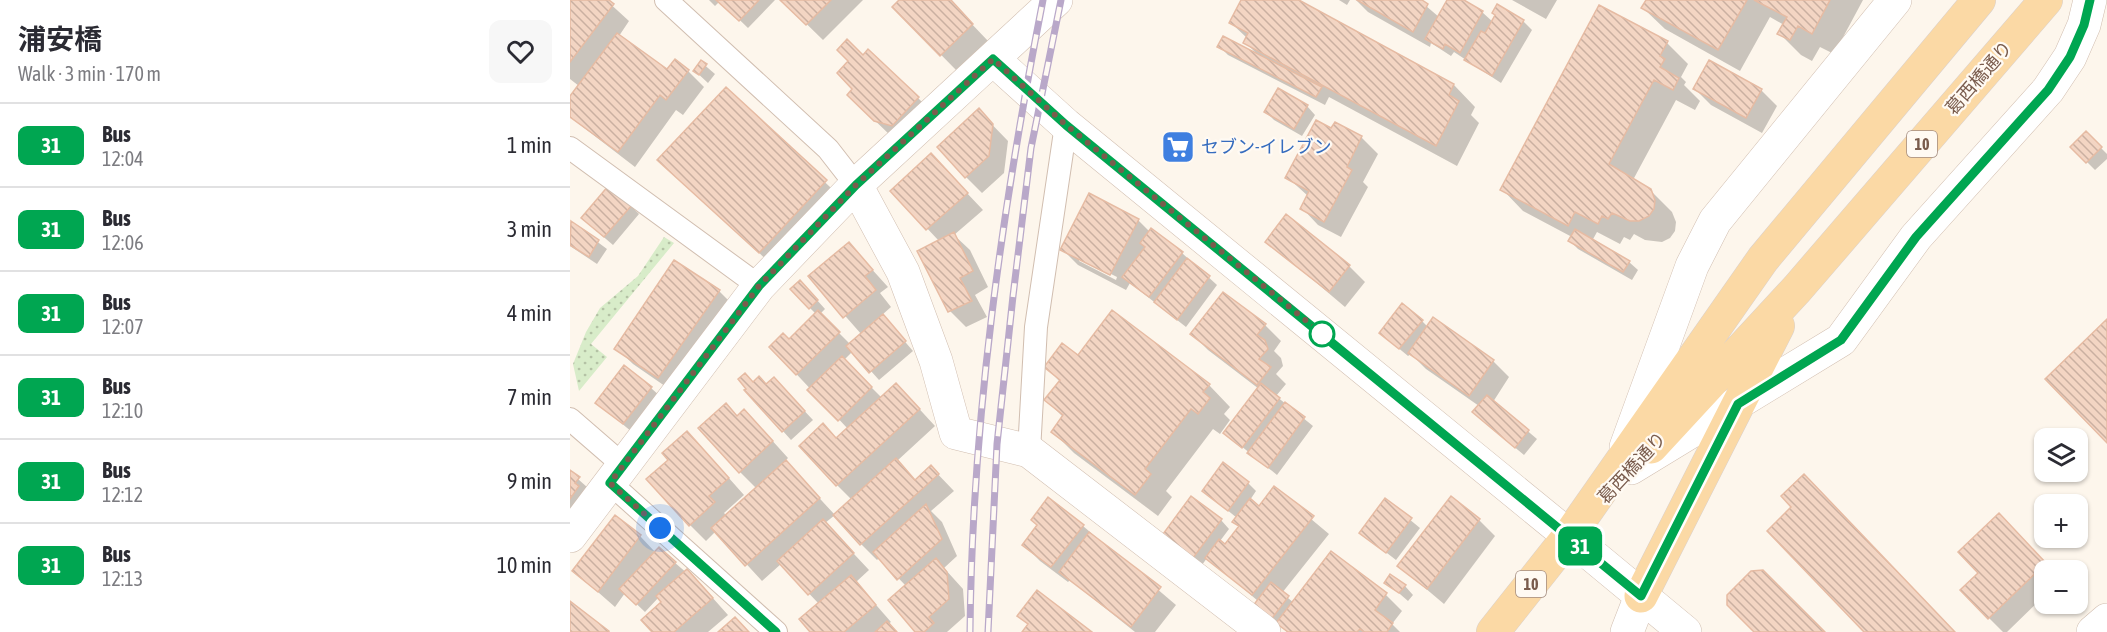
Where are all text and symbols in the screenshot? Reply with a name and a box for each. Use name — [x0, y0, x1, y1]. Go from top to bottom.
button: heart — [489, 20, 552, 83]
text: 浦安橋 — [18, 23, 102, 55]
street label: 葛西橋通り — [1941, 37, 2016, 119]
text: Walk · 3 min · 170 m — [18, 62, 161, 85]
text: Bus — [102, 121, 131, 147]
supermarket icon: セブン-イレブン — [1160, 129, 1196, 165]
road number: 10 — [1907, 131, 1937, 157]
text: 1 min — [507, 132, 552, 158]
text: 31 — [41, 133, 61, 157]
place label: セブン-イレブン — [1201, 136, 1332, 157]
text: 12:04 — [102, 147, 144, 170]
text: Bus — [102, 205, 131, 231]
text: 3 min — [507, 216, 552, 242]
text: 31 — [41, 217, 61, 241]
text: 12:06 — [102, 231, 144, 254]
text: Bus — [102, 289, 131, 315]
text: 4 min — [507, 300, 552, 326]
text: 31 — [41, 301, 61, 325]
text: 12:07 — [102, 315, 144, 338]
unlabelled marker — [1309, 321, 1335, 347]
text: Bus — [102, 373, 131, 399]
text: 7 min — [507, 384, 552, 410]
text: 31 — [41, 385, 61, 409]
text: 12:10 — [102, 399, 143, 422]
street label: 葛西橋通り — [1593, 428, 1670, 508]
map controls — [2034, 428, 2088, 614]
button: layers — [2034, 428, 2088, 482]
text: Bus — [102, 457, 131, 483]
text: 9 min — [507, 468, 552, 494]
text: 31 — [41, 469, 61, 493]
text: 12:12 — [102, 483, 143, 506]
button: + — [2034, 494, 2088, 548]
your location — [645, 513, 675, 543]
line badge: 31 — [1553, 526, 1607, 566]
text: 31 — [1570, 534, 1590, 558]
text: Bus — [102, 541, 131, 567]
text: 10 min — [497, 552, 552, 578]
text: 31 — [41, 553, 61, 577]
button: − — [2034, 560, 2088, 614]
text: 12:13 — [102, 567, 143, 590]
road number: 10 — [1516, 571, 1546, 597]

